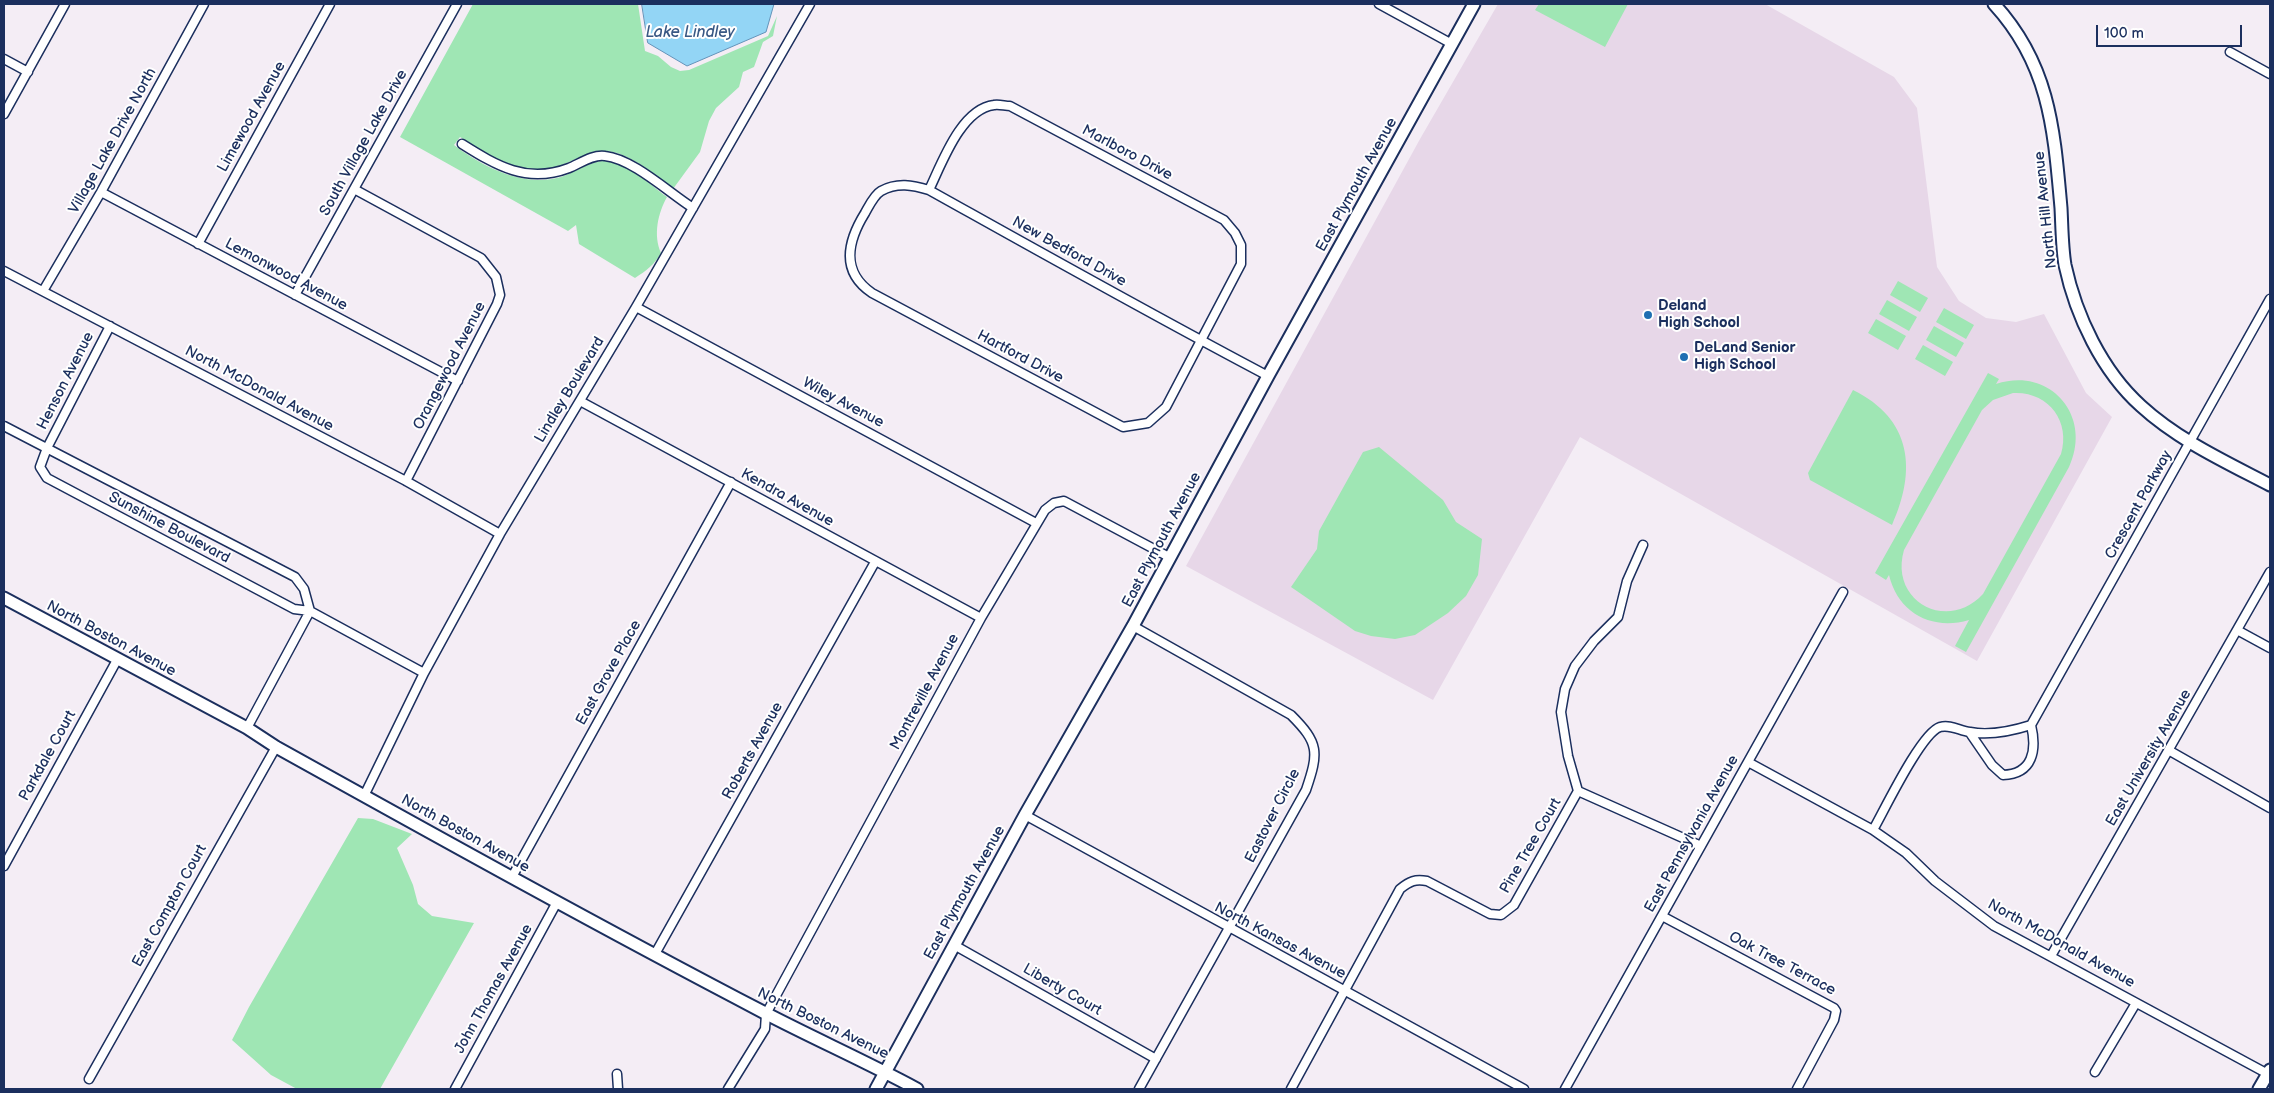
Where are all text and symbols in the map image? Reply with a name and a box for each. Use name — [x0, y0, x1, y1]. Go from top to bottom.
scale bar — [2099, 15, 2245, 47]
water label: Lake Lindley — [645, 23, 735, 43]
text: 100 m — [2104, 24, 2144, 43]
street label: Limewood Avenue — [214, 59, 290, 175]
street label: Village Lake Drive North — [65, 65, 161, 217]
street label: South Village Lake Drive — [316, 67, 412, 219]
street label: East Plymouth Avenue — [1313, 115, 1401, 255]
street label: Marlboro Drive — [1079, 122, 1175, 184]
street label: North Hill Avenue — [2031, 150, 2061, 270]
street label: New Bedford Drive — [1009, 213, 1129, 291]
street label: Lemonwood Avenue — [222, 235, 350, 315]
place label: Deland High School — [1658, 297, 1740, 332]
street label: Orangewood Avenue — [410, 299, 490, 433]
marker: Deland High School — [1642, 309, 1654, 321]
street label: Hartford Drive — [974, 327, 1066, 387]
street label: Henson Avenue — [34, 329, 98, 433]
street label: Lindley Boulevard — [531, 334, 609, 446]
place label: DeLand Senior High School — [1694, 339, 1796, 374]
street label: North McDonald Avenue — [182, 342, 336, 436]
marker: DeLand Senior High School — [1678, 351, 1690, 363]
street label: Wiley Avenue — [799, 374, 887, 432]
street label: Crescent Parkway — [2102, 448, 2176, 562]
street label: Kendra Avenue — [737, 465, 837, 531]
street label: East Plymouth Avenue — [1119, 469, 1205, 611]
street label: Sunshine Boulevard — [105, 488, 233, 568]
street label: North Boston Avenue — [43, 597, 179, 681]
street label: East Grove Place — [573, 617, 645, 729]
street label: Montreville Avenue — [887, 631, 963, 753]
street label: East University Avenue — [2102, 686, 2196, 830]
street label: Roberts Avenue — [719, 699, 787, 803]
street label: Parkdale Court — [16, 708, 80, 804]
street label: East Pennsylvania Avenue — [1641, 752, 1743, 916]
street label: Eastover Circle — [1242, 766, 1304, 866]
street label: North Boston Avenue — [398, 791, 532, 877]
street label: Pine Tree Court — [1496, 795, 1566, 897]
street label: East Plymouth Avenue — [921, 823, 1009, 963]
street label: East Compton Court — [129, 842, 211, 970]
street label: North McDonald Avenue — [1984, 896, 2138, 992]
street label: North Kansas Avenue — [1211, 899, 1349, 983]
street label: John Thomas Avenue — [451, 921, 537, 1057]
street label: Oak Tree Terrace — [1725, 928, 1839, 1000]
street label: Liberty Court — [1019, 960, 1105, 1020]
street label: North Boston Avenue — [754, 984, 892, 1064]

